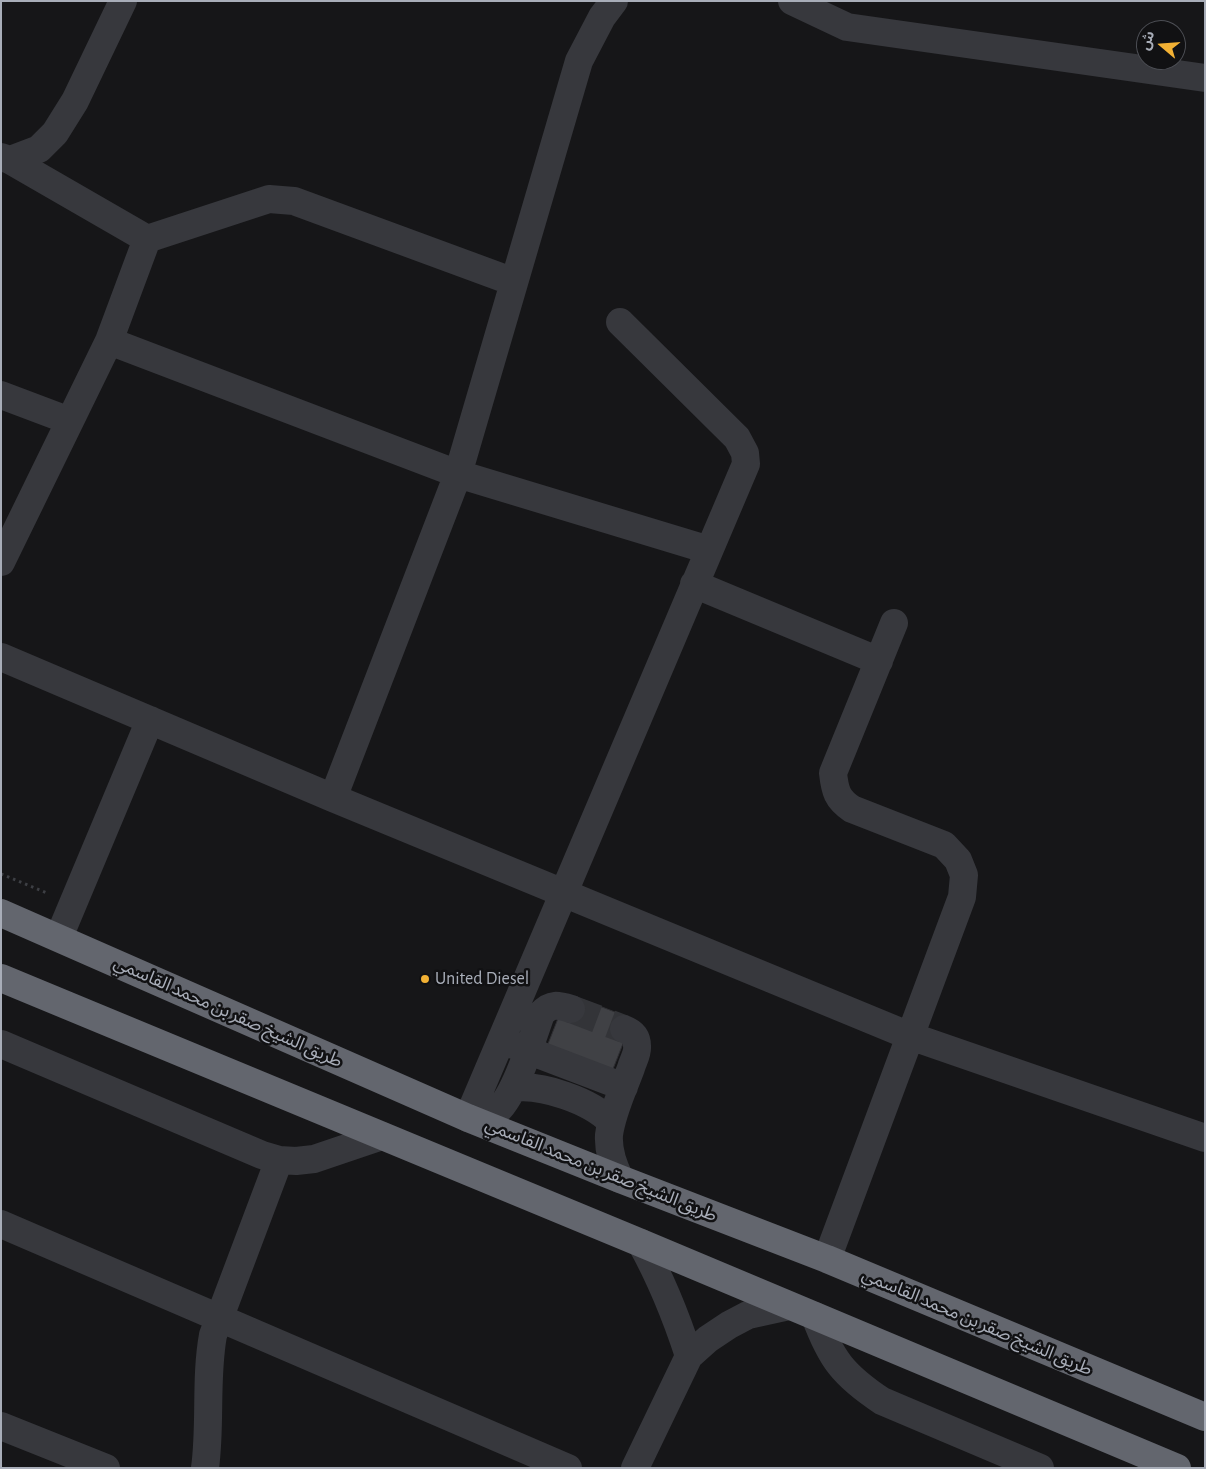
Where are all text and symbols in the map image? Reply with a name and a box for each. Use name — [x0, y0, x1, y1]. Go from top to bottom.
north arrow — [1136, 20, 1186, 70]
text: ش — [1138, 29, 1157, 52]
street label: طريق الشيخ صقر بن محمد القاسمي — [110, 952, 346, 1072]
place label: United Diesel — [435, 968, 529, 990]
marker: United Diesel — [419, 973, 431, 985]
street label: طريق الشيخ صقر بن محمد القاسمي — [482, 1113, 720, 1227]
street label: طريق الشيخ صقر بن محمد القاسمي — [859, 1264, 1095, 1380]

